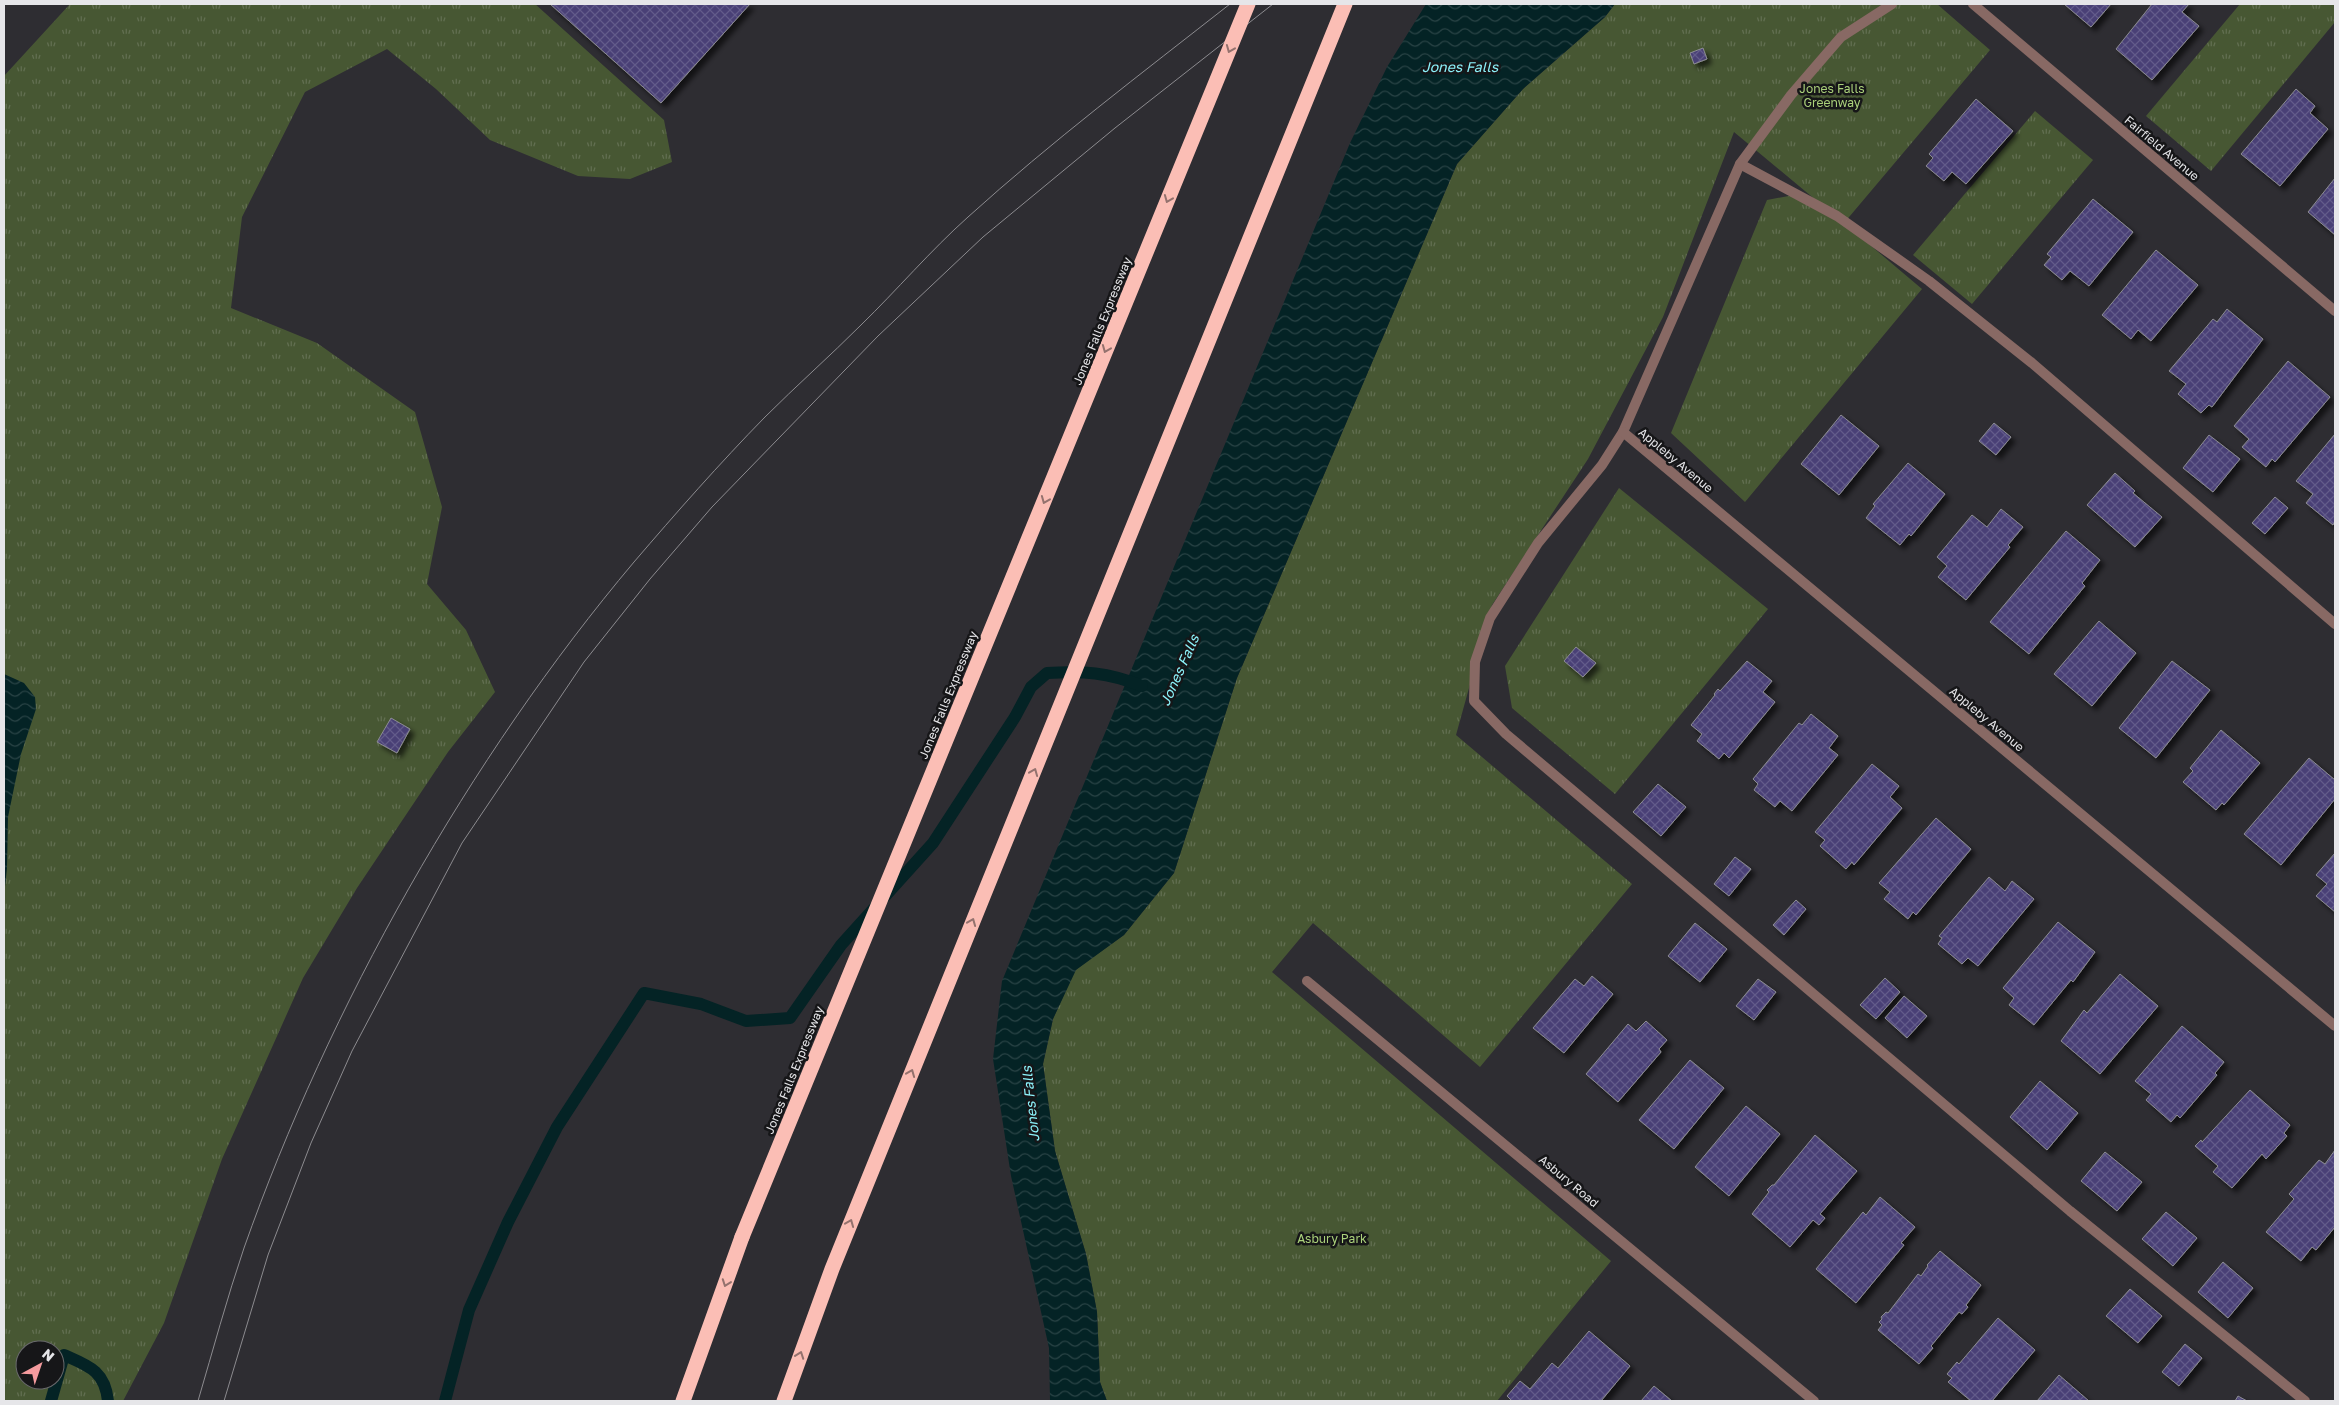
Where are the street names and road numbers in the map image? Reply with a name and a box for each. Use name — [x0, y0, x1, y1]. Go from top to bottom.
street label: Fairfield Avenue — [2122, 112, 2202, 184]
street label: Jones Falls Expressway — [1069, 255, 1135, 387]
street label: Appleby Avenue — [1636, 424, 1716, 496]
street label: Jones Falls Expressway — [915, 629, 981, 761]
street label: Appleby Avenue — [1947, 683, 2027, 755]
street label: Jones Falls Expressway — [761, 1004, 827, 1136]
street label: Asbury Road — [1536, 1152, 1602, 1210]

